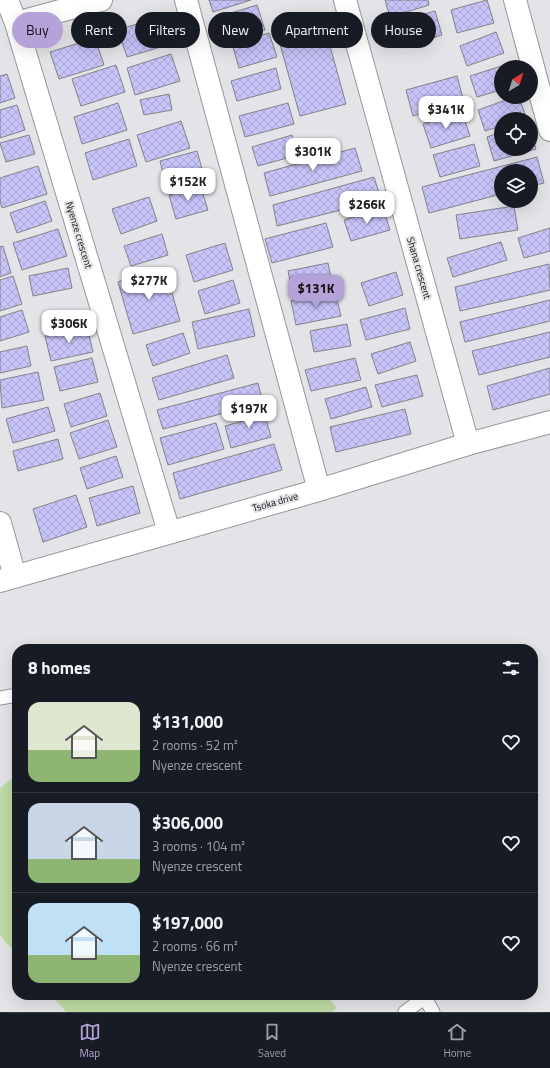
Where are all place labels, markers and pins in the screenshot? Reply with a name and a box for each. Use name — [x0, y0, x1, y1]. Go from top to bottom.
pin: $341K — [418, 96, 474, 130]
pin: $301K — [285, 138, 341, 172]
pin: $152K — [160, 168, 216, 202]
pin: $266K — [339, 191, 395, 225]
pin: $277K — [121, 267, 177, 301]
pin: $131K — [288, 275, 344, 309]
pin: $306K — [41, 310, 97, 344]
pin: $197K — [221, 395, 277, 429]

